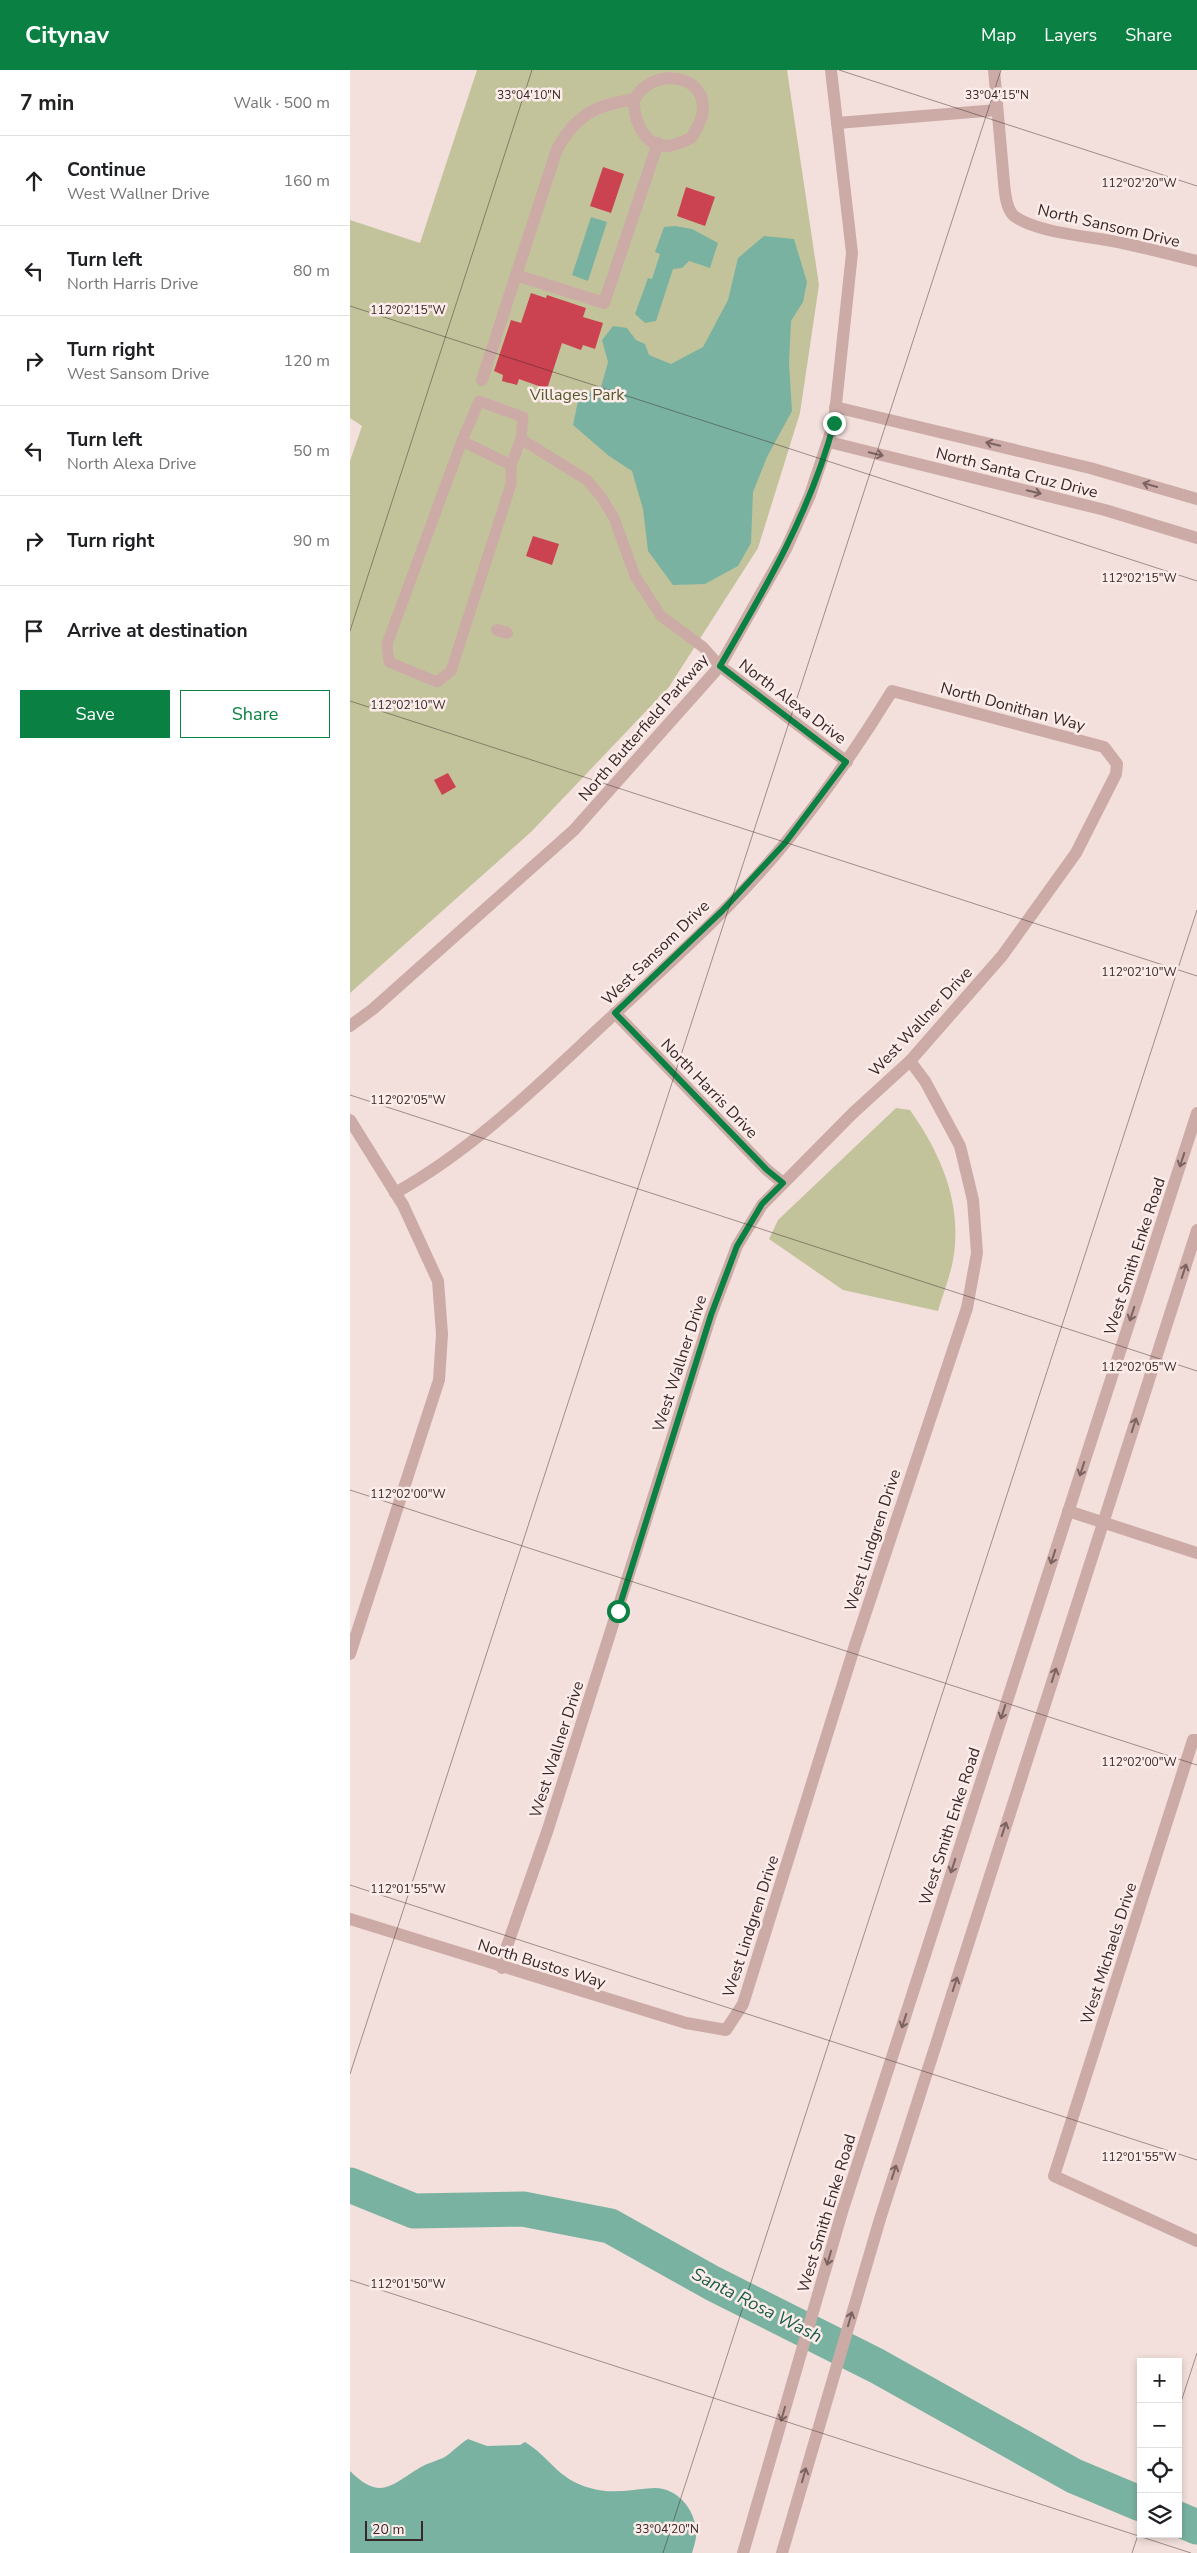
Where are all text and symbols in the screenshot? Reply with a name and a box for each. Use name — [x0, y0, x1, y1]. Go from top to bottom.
text: Citynav — [25, 19, 109, 51]
text: Map — [981, 23, 1016, 47]
text: Layers — [1044, 23, 1097, 47]
text: Share — [1125, 23, 1172, 47]
text: 33°04'10"N — [497, 87, 561, 103]
text: 33°04'15"N — [965, 87, 1029, 103]
text: 7 min — [20, 89, 74, 117]
text: Walk · 500 m — [234, 92, 330, 114]
text: Continue — [67, 157, 146, 183]
icon: ahead — [20, 167, 48, 195]
text: 160 m — [283, 170, 330, 192]
text: 112°02'20"W — [1101, 175, 1177, 191]
text: West Wallner Drive — [67, 183, 210, 205]
street label: North Sansom Drive — [1035, 199, 1182, 253]
text: Turn left — [67, 247, 142, 273]
icon: left — [20, 257, 48, 285]
text: 80 m — [293, 260, 330, 282]
text: North Harris Drive — [67, 273, 198, 295]
text: 112°02'15"W — [370, 302, 446, 318]
text: Turn right — [67, 337, 154, 363]
icon: right — [20, 347, 48, 375]
text: 120 m — [283, 350, 330, 372]
text: West Sansom Drive — [67, 363, 209, 385]
park label: Villages Park — [529, 384, 625, 406]
route end — [823, 412, 846, 435]
text: Turn left — [67, 427, 142, 453]
icon: left — [20, 437, 48, 465]
one-way arrow — [985, 439, 1001, 448]
text: 50 m — [293, 440, 330, 462]
street label: North Santa Cruz Drive — [933, 442, 1100, 504]
one-way arrow — [868, 450, 884, 459]
text: North Alexa Drive — [67, 453, 196, 475]
one-way arrow — [1143, 480, 1159, 490]
one-way arrow — [1026, 488, 1042, 497]
icon: right — [20, 527, 48, 555]
text: Turn right — [67, 528, 154, 554]
text: 90 m — [293, 530, 330, 552]
text: 112°02'15"W — [1101, 570, 1177, 586]
icon: arrive — [20, 617, 48, 645]
text: Arrive at destination — [67, 618, 248, 644]
street label: North Butterfield Parkway — [574, 649, 714, 806]
street label: North Alexa Drive — [734, 654, 851, 749]
street label: North Donithan Way — [938, 677, 1088, 737]
button: Save — [20, 690, 170, 738]
button: Share — [180, 690, 330, 738]
text: 112°02'10"W — [370, 697, 446, 713]
street label: West Sansom Drive — [597, 895, 715, 1010]
street label: West Wallner Drive — [864, 962, 977, 1081]
text: 112°02'10"W — [1101, 964, 1177, 980]
street label: North Harris Drive — [656, 1034, 763, 1144]
text: 112°02'05"W — [370, 1092, 446, 1108]
one-way arrow — [1177, 1151, 1186, 1167]
street label: West Smith Enke Road — [1099, 1175, 1171, 1338]
one-way arrow — [1180, 1263, 1189, 1279]
street label: West Wallner Drive — [647, 1292, 712, 1435]
one-way arrow — [1126, 1306, 1136, 1322]
text: 112°02'05"W — [1101, 1359, 1177, 1375]
one-way arrow — [1130, 1418, 1139, 1434]
one-way arrow — [1076, 1460, 1086, 1476]
street label: West Lindgren Drive — [840, 1467, 906, 1614]
text: 112°02'00"W — [370, 1486, 446, 1502]
one-way arrow — [1048, 1549, 1057, 1564]
route start — [607, 1600, 630, 1623]
one-way arrow — [1050, 1667, 1059, 1683]
street label: West Wallner Drive — [524, 1678, 589, 1821]
one-way arrow — [998, 1703, 1008, 1719]
street label: West Smith Enke Road — [914, 1745, 986, 1908]
text: 112°02'00"W — [1101, 1754, 1177, 1770]
one-way arrow — [1000, 1822, 1010, 1838]
street label: West Lindgren Drive — [718, 1853, 784, 2000]
one-way arrow — [948, 1858, 958, 1874]
street label: West Michaels Drive — [1076, 1880, 1142, 2027]
text: 112°01'55"W — [370, 1881, 446, 1897]
street label: North Bustos Way — [475, 1934, 609, 1994]
one-way arrow — [950, 1976, 960, 1992]
one-way arrow — [898, 2013, 908, 2029]
street label: West Smith Enke Road — [792, 2131, 862, 2295]
text: 112°01'55"W — [1101, 2149, 1177, 2165]
one-way arrow — [890, 2164, 900, 2180]
one-way arrow — [823, 2250, 833, 2266]
water label: Santa Rosa Wash — [688, 2262, 826, 2348]
text: 112°01'50"W — [370, 2276, 446, 2292]
one-way arrow — [846, 2311, 856, 2327]
map controls — [1137, 2358, 1182, 2538]
button: + — [1137, 2358, 1182, 2403]
button: − — [1137, 2403, 1182, 2448]
one-way arrow — [777, 2406, 787, 2422]
button: locate — [1137, 2448, 1182, 2493]
one-way arrow — [800, 2467, 810, 2483]
button: layers — [1137, 2493, 1182, 2538]
scale bar — [365, 2518, 422, 2541]
text: 20 m — [372, 2520, 404, 2539]
text: 33°04'20"N — [635, 2521, 699, 2537]

